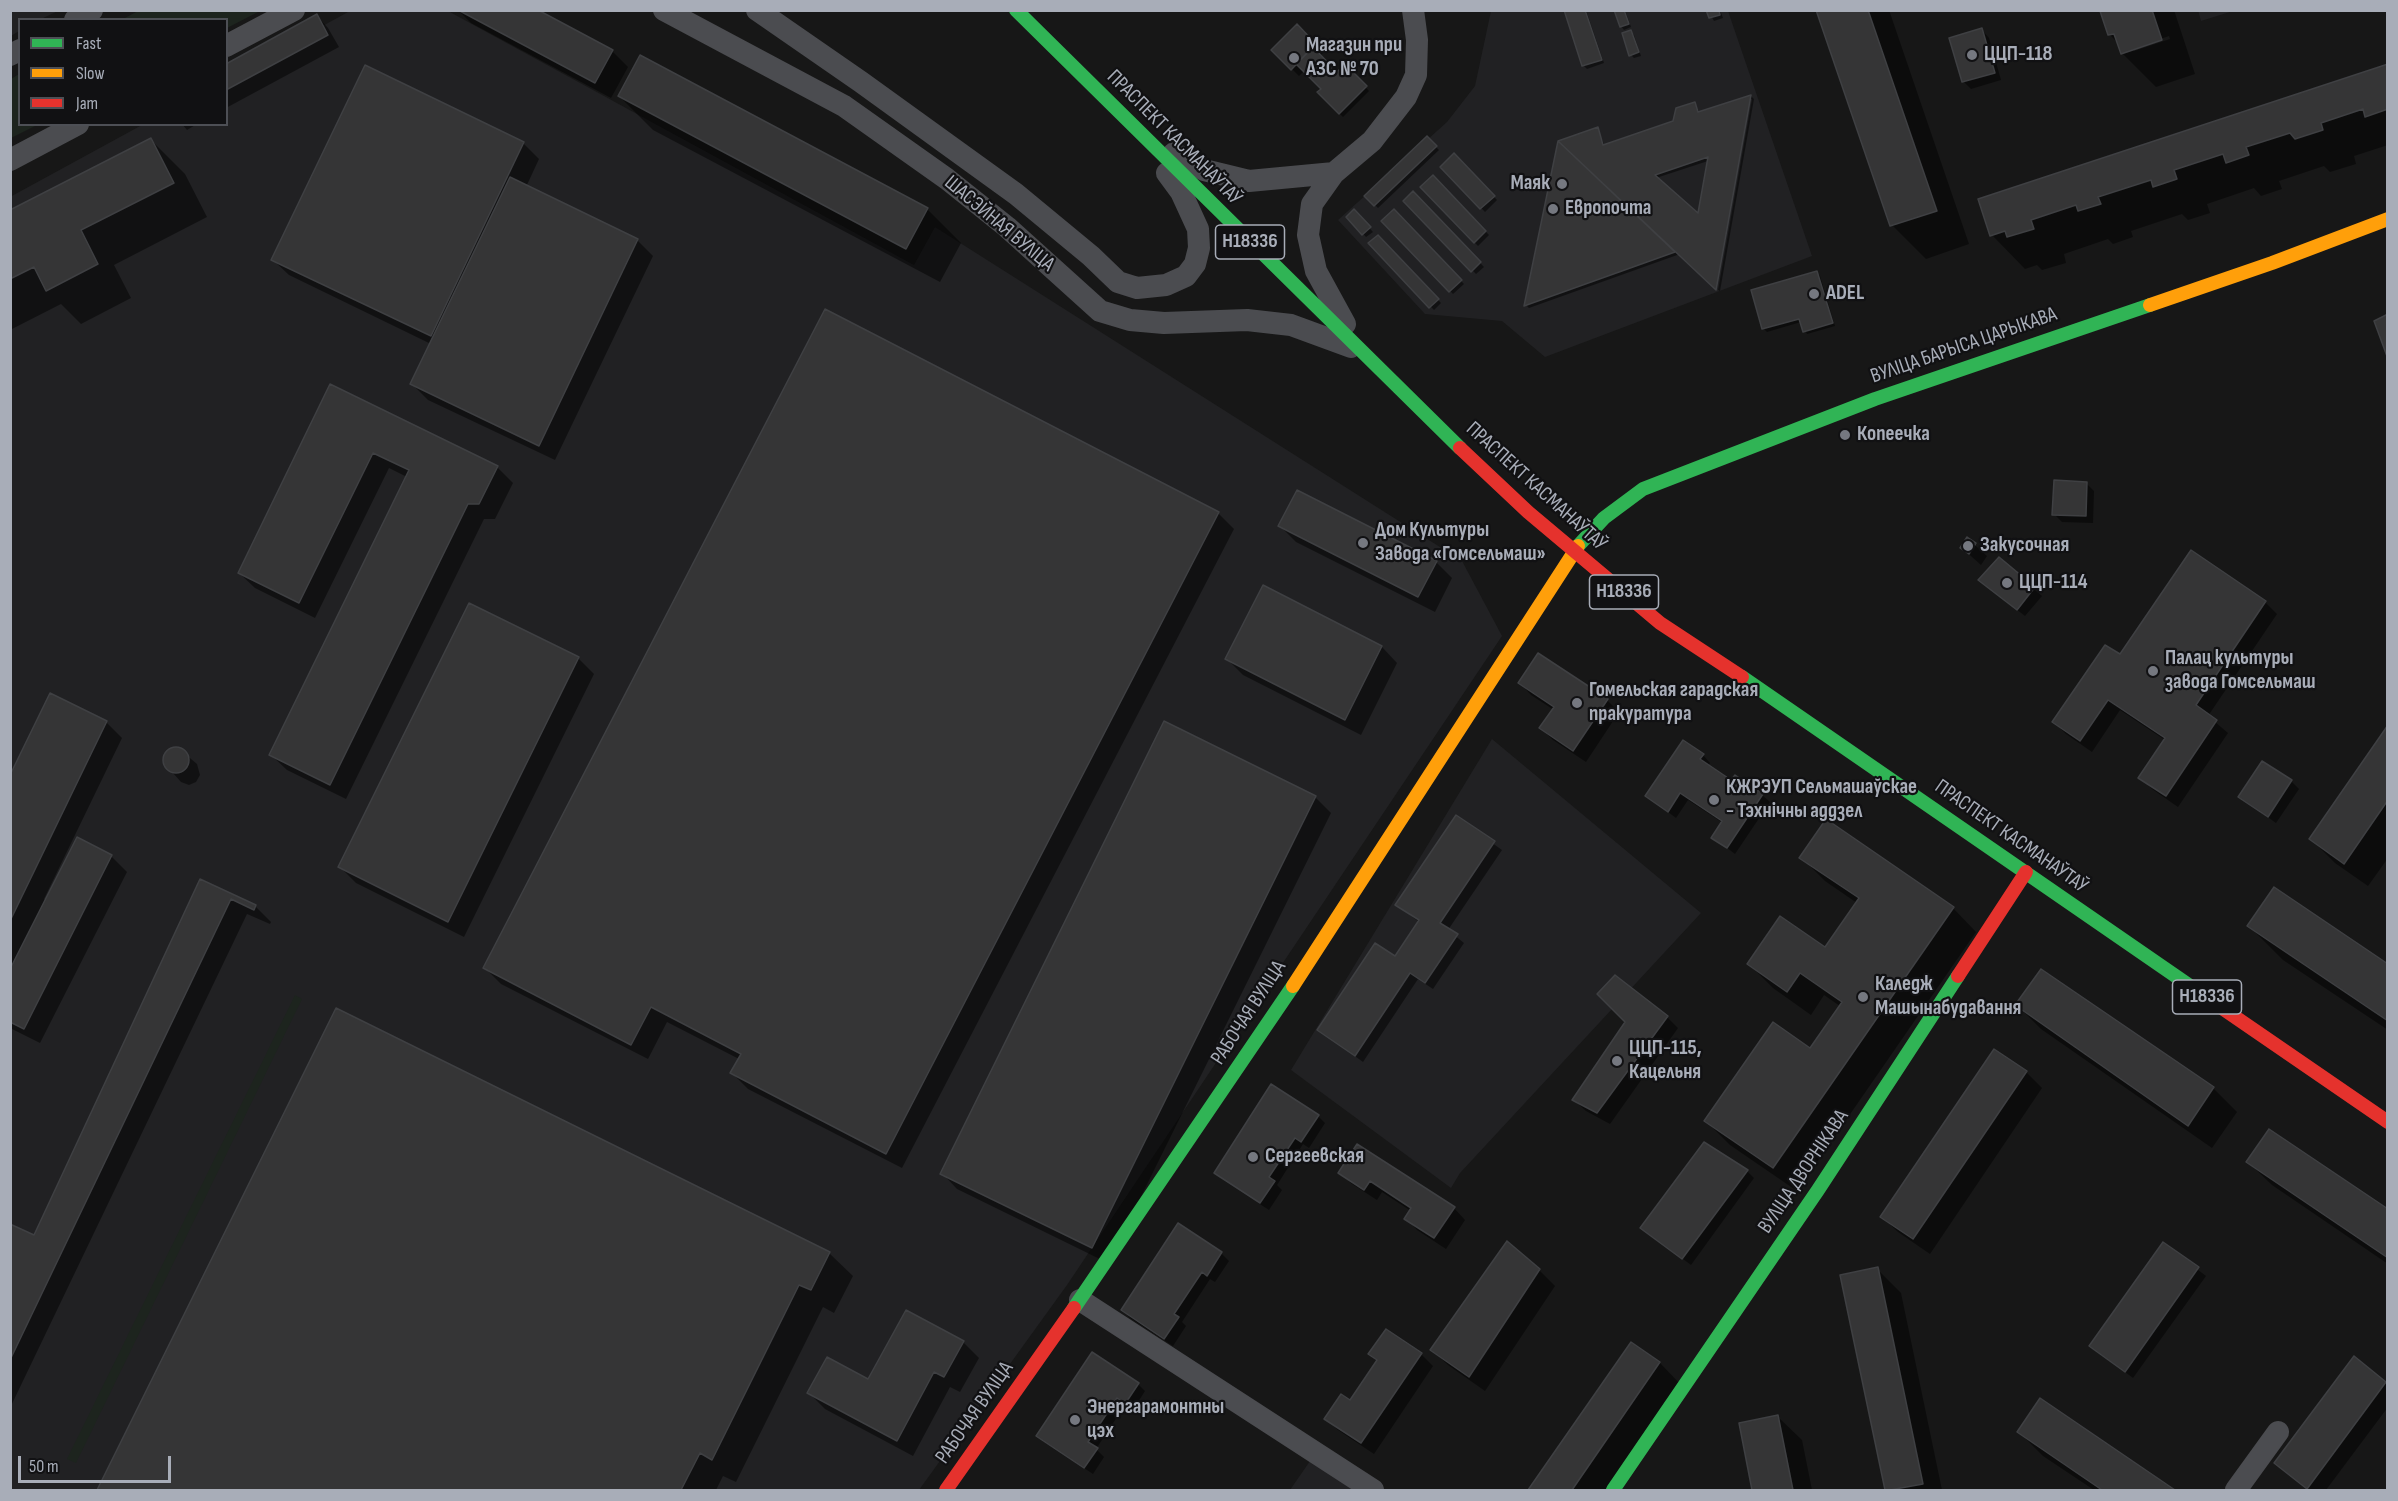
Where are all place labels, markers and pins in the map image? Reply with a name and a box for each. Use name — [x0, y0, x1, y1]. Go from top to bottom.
place label: Магазин при АЗС № 70 — [1306, 33, 1402, 83]
place label: ЦЦП-118 — [1984, 42, 2052, 68]
marker: ЦЦП-118 — [1965, 48, 1979, 62]
marker: Магазин при АЗС № 70 — [1287, 51, 1301, 65]
place label: Маяк — [1510, 171, 1550, 197]
marker: Маяк — [1555, 177, 1569, 191]
place label: Европочта — [1565, 196, 1651, 222]
marker: Европочта — [1546, 202, 1560, 216]
place label: ADEL — [1826, 281, 1864, 307]
marker: ADEL — [1807, 287, 1821, 301]
place label: Копеечка — [1857, 422, 1930, 448]
marker: Копеечка — [1838, 428, 1852, 442]
place label: Дом Культуры Завода «Гомсельмаш» — [1375, 518, 1546, 568]
place label: Закусочная — [1980, 533, 2069, 559]
marker: Дом Культуры Завода «Гомсельмаш» — [1356, 536, 1370, 550]
marker: Закусочная — [1961, 539, 1975, 553]
place label: ЦЦП-114 — [2019, 570, 2087, 596]
marker: ЦЦП-114 — [2000, 576, 2014, 590]
place label: Палац культуры завода Гомсельмаш — [2165, 646, 2315, 696]
marker: Палац культуры завода Гомсельмаш — [2146, 664, 2160, 678]
place label: Гомельская гарадская пракуратура — [1589, 678, 1758, 728]
marker: Гомельская гарадская пракуратура — [1570, 696, 1584, 710]
place label: КЖРЭУП Сельмашаўскае - Тэхнічны аддзел — [1726, 775, 1917, 825]
marker: КЖРЭУП Сельмашаўскае - Тэхнічны аддзел — [1707, 793, 1721, 807]
place label: Каледж Машынабудавання — [1875, 972, 2021, 1022]
marker: Каледж Машынабудавання — [1856, 990, 1870, 1004]
place label: ЦЦП-115, Кацельня — [1629, 1036, 1702, 1086]
marker: ЦЦП-115, Кацельня — [1610, 1054, 1624, 1068]
place label: Сергеевская — [1265, 1144, 1364, 1170]
marker: Сергеевская — [1246, 1150, 1260, 1164]
place label: Энергарамонтны цэх — [1087, 1395, 1224, 1445]
marker: Энергарамонтны цэх — [1068, 1413, 1082, 1427]

